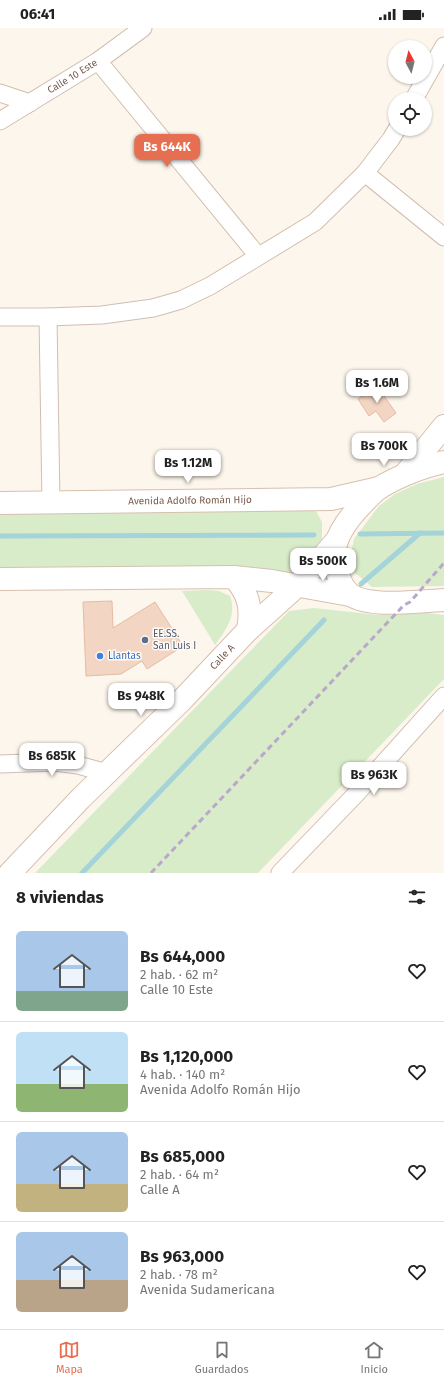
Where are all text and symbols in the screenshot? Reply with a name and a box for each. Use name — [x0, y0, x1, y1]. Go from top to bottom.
text: 06:41 — [20, 5, 55, 23]
north arrow — [388, 40, 432, 84]
map controls — [388, 40, 432, 136]
street label: Calle 10 Este — [45, 57, 100, 96]
button: locate — [388, 92, 432, 136]
pin: Bs 644K — [130, 134, 204, 168]
text: Bs 644K — [143, 139, 191, 154]
pin: Bs 1.6M — [340, 370, 414, 404]
text: Bs 1.6M — [355, 375, 399, 390]
pin: Bs 700K — [347, 433, 421, 467]
text: Bs 700K — [361, 438, 407, 453]
pin: Bs 1.12M — [147, 450, 229, 484]
text: Bs 1.12M — [164, 455, 212, 470]
street label: Avenida Adolfo Román Hijo — [128, 494, 252, 507]
pin: Bs 500K — [286, 548, 360, 582]
text: Bs 500K — [299, 553, 347, 568]
place label: EE.SS. San Luis I — [153, 628, 196, 652]
marker: EE.SS. San Luis I — [140, 635, 150, 645]
street label: Calle A — [208, 642, 237, 672]
place label: Llantas — [108, 650, 141, 662]
marker: Llantas — [95, 651, 105, 661]
pin: Bs 948K — [104, 683, 178, 717]
text: Bs 948K — [117, 688, 165, 703]
pin: Bs 685K — [15, 743, 89, 777]
text: Bs 685K — [28, 748, 76, 763]
pin: Bs 963K — [337, 762, 411, 796]
text: Bs 963K — [351, 767, 397, 782]
icon: filters — [406, 886, 428, 908]
text: 8 viviendas — [16, 887, 104, 908]
text: Bs 644,000 — [140, 946, 225, 967]
icon: home — [48, 947, 96, 995]
icon: heart — [406, 960, 428, 982]
text: 2 hab. · 62 m² — [140, 967, 218, 982]
text: Calle 10 Este — [140, 982, 213, 997]
text: Bs 1,120,000 — [140, 1046, 233, 1067]
icon: home — [48, 1048, 96, 1096]
icon: heart — [406, 1061, 428, 1083]
text: 4 hab. · 140 m² — [140, 1067, 225, 1082]
text: Avenida Adolfo Román Hijo — [140, 1082, 301, 1097]
text: Bs 685,000 — [140, 1146, 225, 1167]
icon: home — [48, 1148, 96, 1196]
icon: heart — [406, 1161, 428, 1183]
text: 2 hab. · 64 m² — [140, 1167, 219, 1182]
text: Calle A — [140, 1182, 180, 1197]
text: Bs 963,000 — [140, 1246, 224, 1267]
icon: home — [48, 1248, 96, 1296]
icon: heart — [406, 1261, 428, 1283]
text: 2 hab. · 78 m² — [140, 1267, 218, 1282]
text: Avenida Sudamericana — [140, 1282, 275, 1297]
tab: Mapa — [56, 1339, 83, 1376]
tab: Guardados — [195, 1339, 249, 1376]
tab: Inicio — [360, 1339, 388, 1376]

